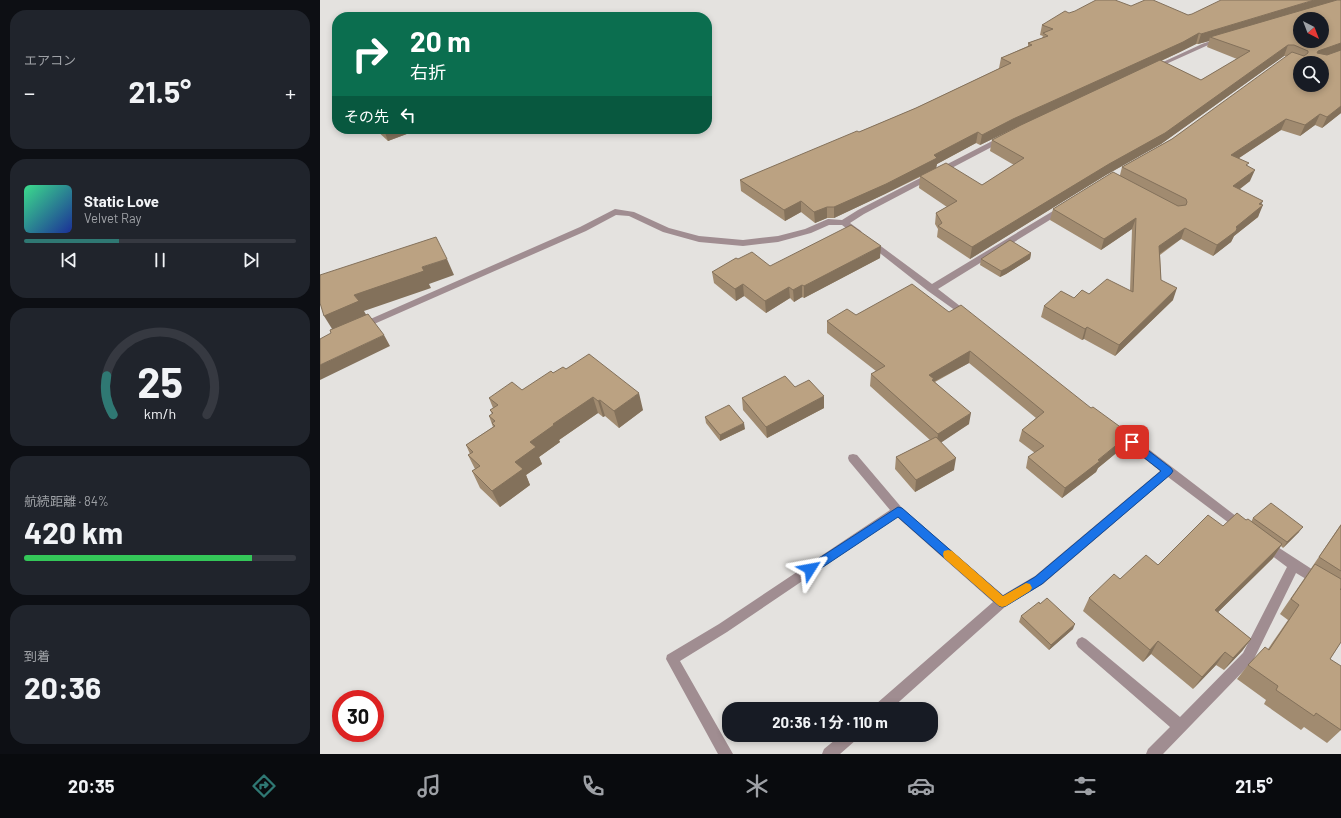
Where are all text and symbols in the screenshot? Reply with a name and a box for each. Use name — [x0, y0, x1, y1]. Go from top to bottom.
north arrow — [1293, 12, 1329, 48]
map controls — [1293, 12, 1329, 92]
text: 20 m — [410, 24, 471, 58]
icon: right — [344, 28, 396, 80]
text: エアコン — [24, 52, 76, 68]
button: search — [1293, 56, 1329, 92]
text: 右折 — [410, 61, 446, 83]
text: 21.5° — [129, 73, 191, 109]
text: − — [24, 79, 35, 105]
text: + — [285, 79, 296, 105]
icon: left — [397, 104, 419, 126]
text: その先 — [344, 107, 389, 125]
text: Static Love — [84, 192, 159, 210]
text: Velvet Ray — [84, 210, 142, 226]
icon: previous — [58, 249, 80, 271]
icon: pause — [149, 249, 171, 271]
icon: next — [240, 249, 262, 271]
text: 25 — [137, 356, 183, 406]
text: km/h — [144, 405, 176, 422]
pin — [1115, 425, 1149, 459]
icon: arrive — [1121, 431, 1143, 453]
text: 航続距離 · 84% — [24, 493, 109, 509]
text: 420 km — [24, 514, 123, 550]
position arrow — [789, 548, 831, 590]
text: 到着 — [24, 648, 50, 664]
text: 20:36 — [24, 669, 101, 705]
speed limit sign: 30 — [332, 690, 384, 742]
text: 20:36 · 1 分 · 110 m — [772, 713, 888, 731]
icon: directions — [250, 772, 278, 800]
icon: music — [415, 772, 443, 800]
icon: phone — [579, 772, 607, 800]
icon: climate — [743, 772, 771, 800]
icon: car — [907, 772, 935, 800]
icon: filters — [1071, 772, 1099, 800]
text: 20:35 — [68, 775, 114, 797]
text: 21.5° — [1235, 775, 1273, 797]

